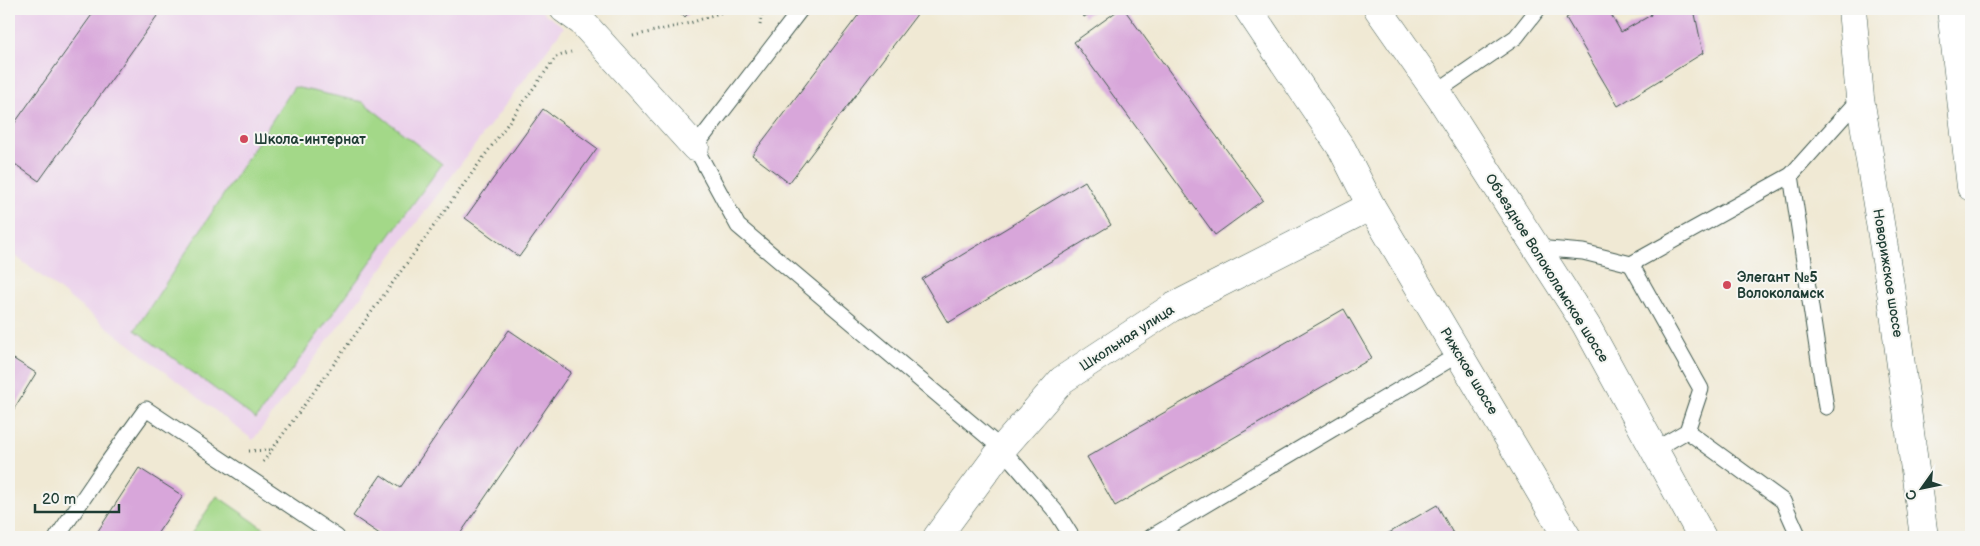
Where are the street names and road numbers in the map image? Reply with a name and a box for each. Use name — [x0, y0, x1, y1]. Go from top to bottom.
street label: Объездное Волоколамское шоссе — [1482, 171, 1612, 366]
street label: Новорижское шоссе — [1869, 207, 1907, 339]
street label: Школьная улица — [1077, 301, 1178, 375]
street label: Рижское шоссе — [1436, 324, 1502, 418]

